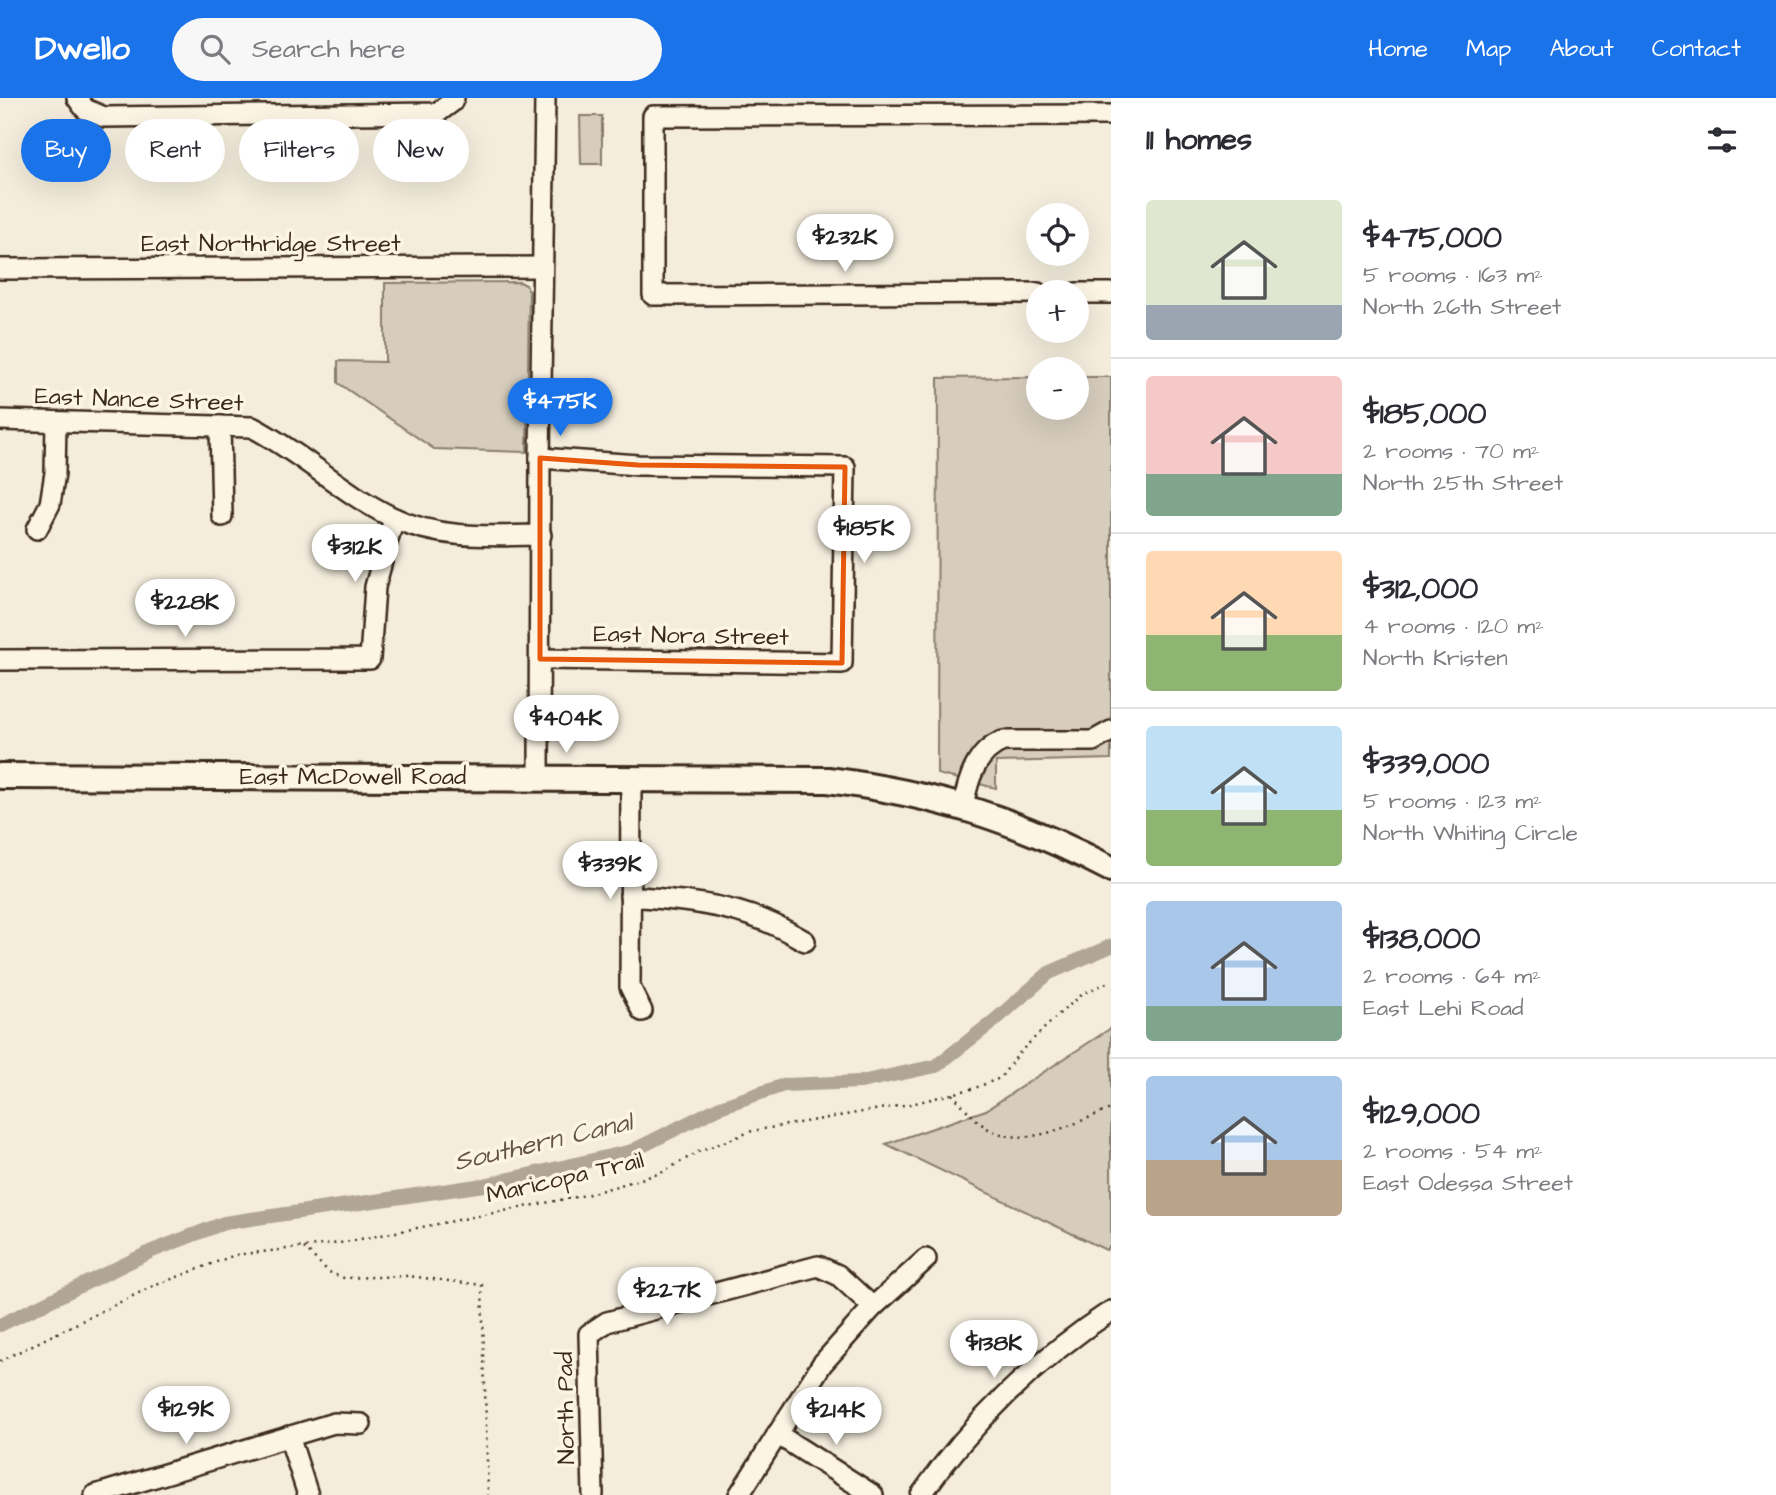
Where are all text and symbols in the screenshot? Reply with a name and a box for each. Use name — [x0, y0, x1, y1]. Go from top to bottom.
search box — [172, 18, 662, 81]
text: Dwello — [35, 26, 130, 72]
icon: search — [196, 30, 234, 68]
text: Search here — [252, 31, 405, 67]
text: Home — [1368, 32, 1428, 66]
text: Map — [1466, 32, 1511, 66]
text: About — [1549, 32, 1614, 66]
text: Contact — [1652, 32, 1741, 66]
chip: Buy — [21, 119, 111, 182]
chip: Rent — [125, 119, 225, 182]
chip: Filters — [239, 119, 359, 182]
chip: New — [373, 119, 469, 182]
text: 11 homes — [1146, 119, 1252, 161]
icon: filters — [1703, 121, 1741, 159]
map controls — [1026, 203, 1089, 420]
button: locate — [1026, 203, 1089, 266]
pin: $232K — [796, 214, 894, 274]
text: $475,000 — [1363, 217, 1502, 259]
text: $232K — [813, 221, 877, 253]
street label: East Northridge Street — [141, 227, 401, 262]
icon: home — [1202, 228, 1286, 312]
text: 5 rooms · 163 m² — [1363, 259, 1543, 291]
button: + — [1026, 280, 1089, 343]
text: North 26th Street — [1363, 291, 1561, 323]
button: − — [1026, 357, 1089, 420]
pin: $475K — [511, 378, 609, 438]
street label: East Nance Street — [34, 379, 244, 421]
text: $475K — [524, 385, 596, 417]
text: $185,000 — [1363, 393, 1486, 435]
icon: home — [1202, 404, 1286, 488]
text: 2 rooms · 70 m² — [1363, 435, 1539, 467]
text: North 25th Street — [1363, 467, 1563, 499]
pin: $185K — [815, 505, 913, 565]
text: $185K — [834, 512, 894, 544]
pin: $312K — [306, 524, 404, 584]
text: $312K — [328, 531, 382, 563]
text: $312,000 — [1363, 568, 1478, 610]
icon: home — [1202, 579, 1286, 663]
pin: $228K — [136, 580, 234, 639]
text: $228K — [151, 586, 219, 618]
text: 4 rooms · 120 m² — [1363, 610, 1544, 642]
street label: East Nora Street — [593, 617, 789, 655]
text: North Kristen — [1363, 642, 1508, 674]
pin: $404K — [517, 696, 615, 755]
text: $404K — [530, 702, 602, 734]
text: $339,000 — [1363, 743, 1489, 785]
icon: home — [1202, 754, 1286, 838]
street label: East McDowell Road — [240, 760, 466, 794]
text: 5 rooms · 123 m² — [1363, 785, 1542, 817]
text: North Whiting Circle — [1363, 817, 1578, 849]
pin: $339K — [561, 842, 659, 901]
text: $339K — [578, 848, 642, 880]
text: $138,000 — [1363, 918, 1480, 960]
icon: home — [1202, 929, 1286, 1013]
text: 2 rooms · 64 m² — [1363, 960, 1541, 992]
text: East Lehi Road — [1363, 992, 1524, 1024]
text: $129,000 — [1363, 1093, 1480, 1135]
water label: Southern Canal — [450, 1103, 638, 1180]
icon: home — [1202, 1104, 1286, 1188]
text: 2 rooms · 54 m² — [1363, 1135, 1543, 1167]
street label: Maricopa Trail — [483, 1143, 647, 1213]
text: East Odessa Street — [1363, 1167, 1573, 1199]
pin: $227K — [618, 1268, 716, 1327]
text: $227K — [633, 1274, 701, 1306]
pin: $138K — [945, 1320, 1043, 1380]
text: $138K — [966, 1327, 1022, 1359]
street label: North Pad — [548, 1351, 584, 1465]
pin: $129K — [137, 1386, 235, 1446]
pin: $214K — [787, 1388, 885, 1447]
text: $129K — [158, 1393, 214, 1425]
text: $214K — [807, 1394, 865, 1426]

